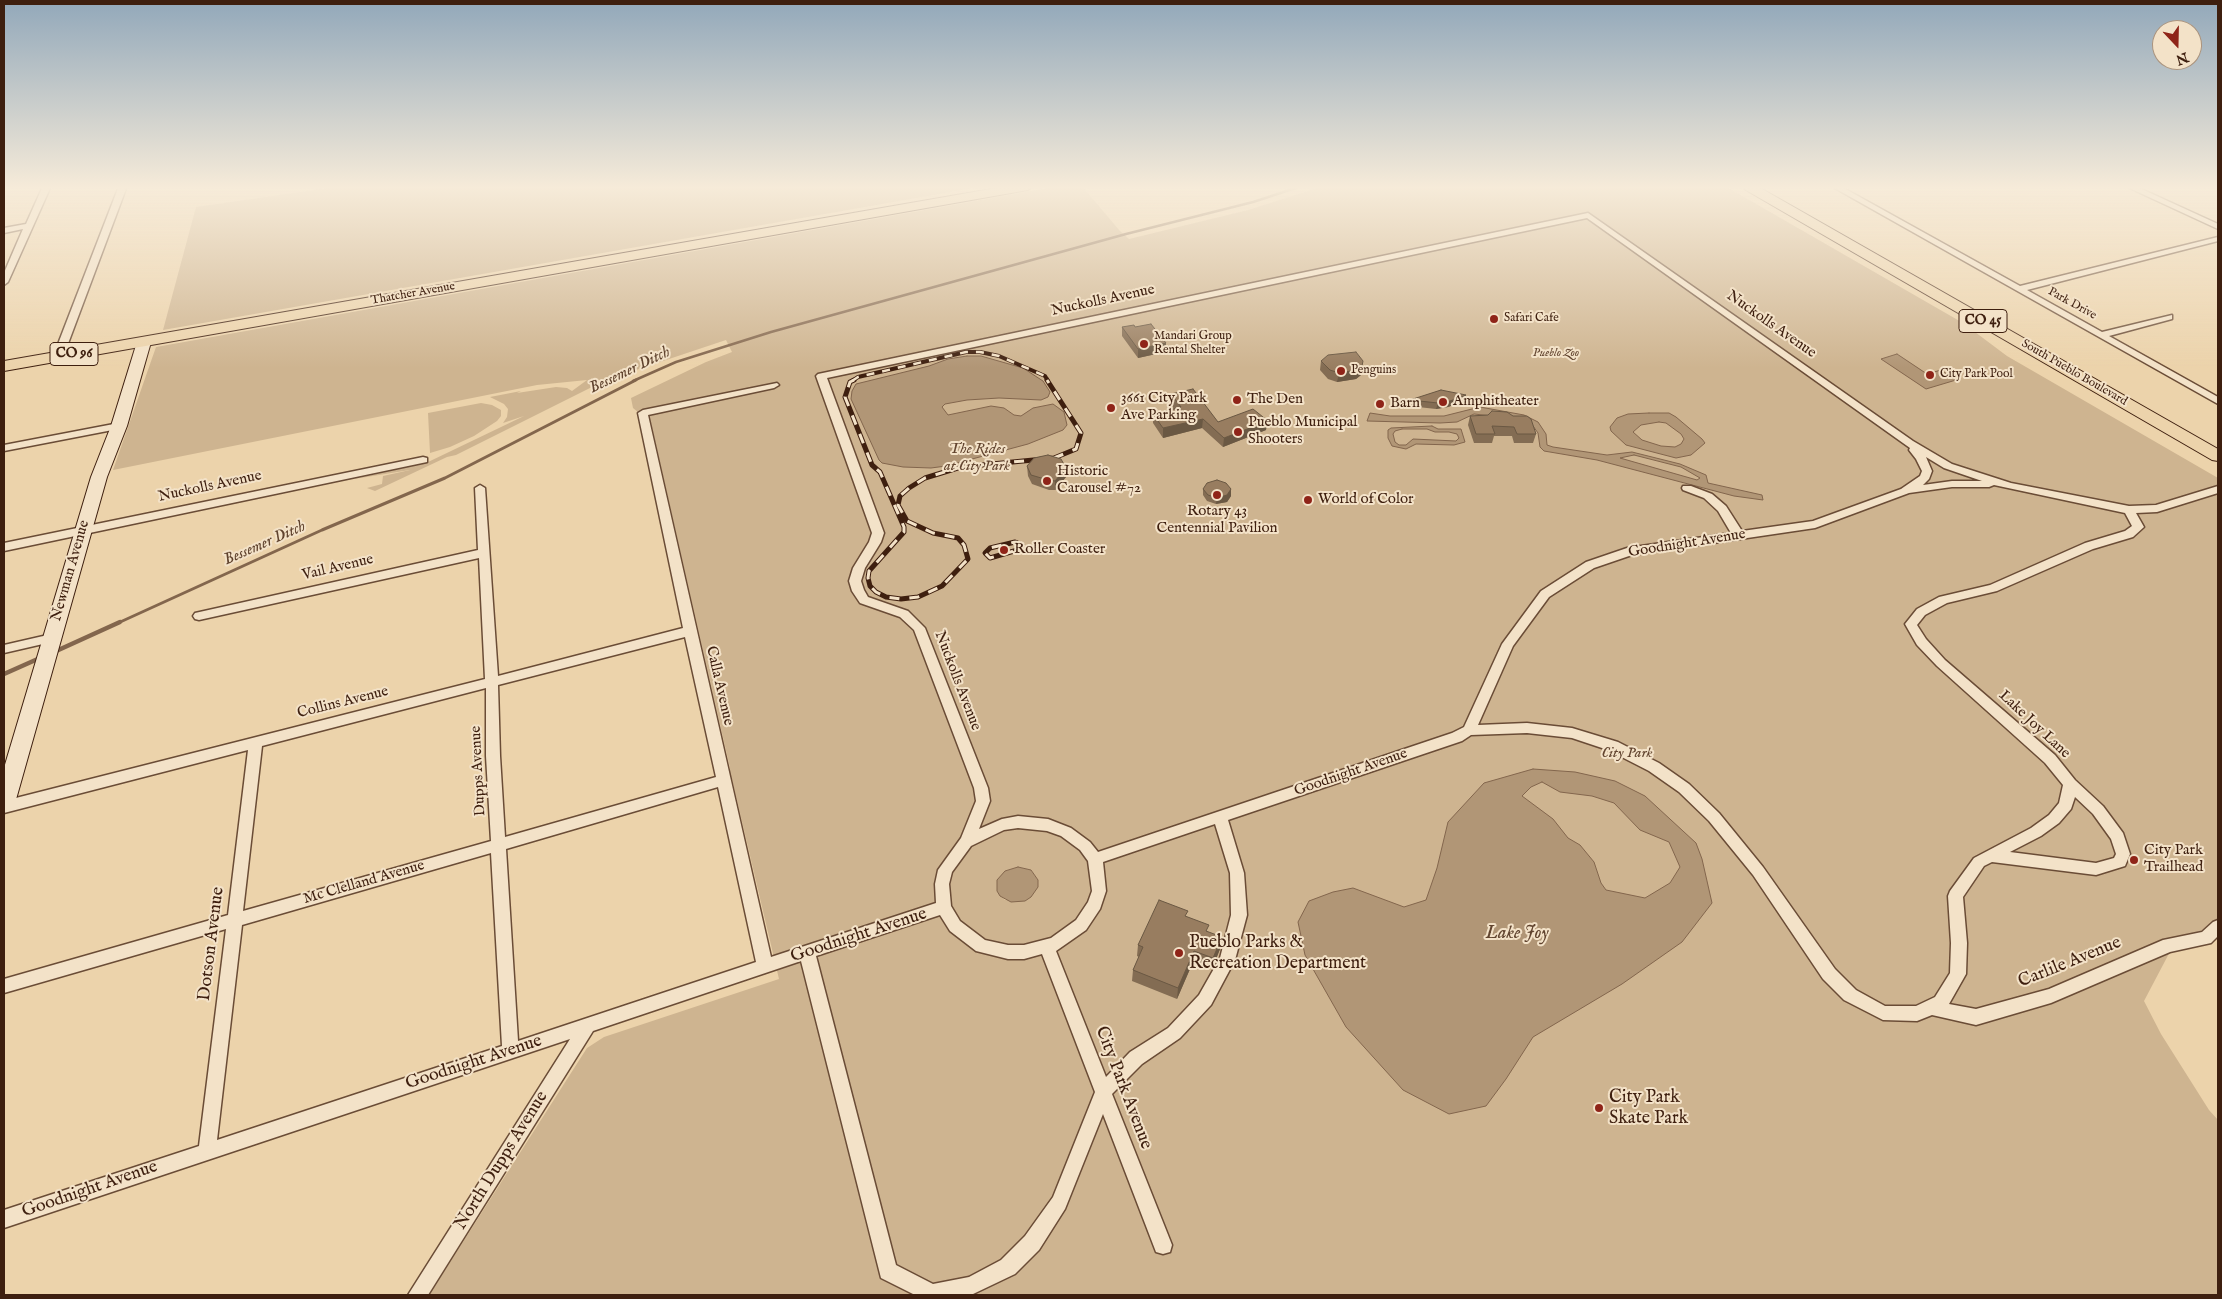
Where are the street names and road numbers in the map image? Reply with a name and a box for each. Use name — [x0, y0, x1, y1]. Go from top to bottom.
street label: Thatcher Avenue — [370, 280, 456, 308]
street label: Nuckolls Avenue — [1050, 281, 1156, 321]
street label: Park Drive — [2045, 285, 2099, 323]
street label: Nuckolls Avenue — [1723, 287, 1819, 363]
road number: CO 45 — [1959, 310, 2007, 332]
street label: South Pueblo Boulevard — [2019, 337, 2129, 409]
road number: CO 96 — [50, 342, 98, 366]
street label: Nuckolls Avenue — [157, 467, 263, 507]
street label: Newman Avenue — [48, 518, 94, 624]
street label: Goodnight Avenue — [1627, 526, 1747, 562]
street label: Vail Avenue — [301, 551, 375, 585]
street label: Nuckolls Avenue — [930, 629, 984, 733]
street label: Calla Avenue — [701, 645, 737, 727]
street label: Collins Avenue — [296, 683, 390, 723]
street label: Lake Joy Lane — [1994, 687, 2074, 763]
street label: Dupps Avenue — [468, 725, 490, 817]
street label: Goodnight Avenue — [1292, 745, 1410, 801]
street label: Mc Clelland Avenue — [301, 857, 427, 909]
street label: Dotson Avenue — [194, 886, 230, 1002]
street label: Goodnight Avenue — [788, 904, 930, 968]
street label: Carlile Avenue — [2015, 933, 2125, 993]
street label: City Park Avenue — [1090, 1024, 1156, 1152]
street label: Goodnight Avenue — [403, 1031, 545, 1095]
street label: North Dupps Avenue — [451, 1088, 553, 1234]
street label: Goodnight Avenue — [19, 1157, 161, 1223]

